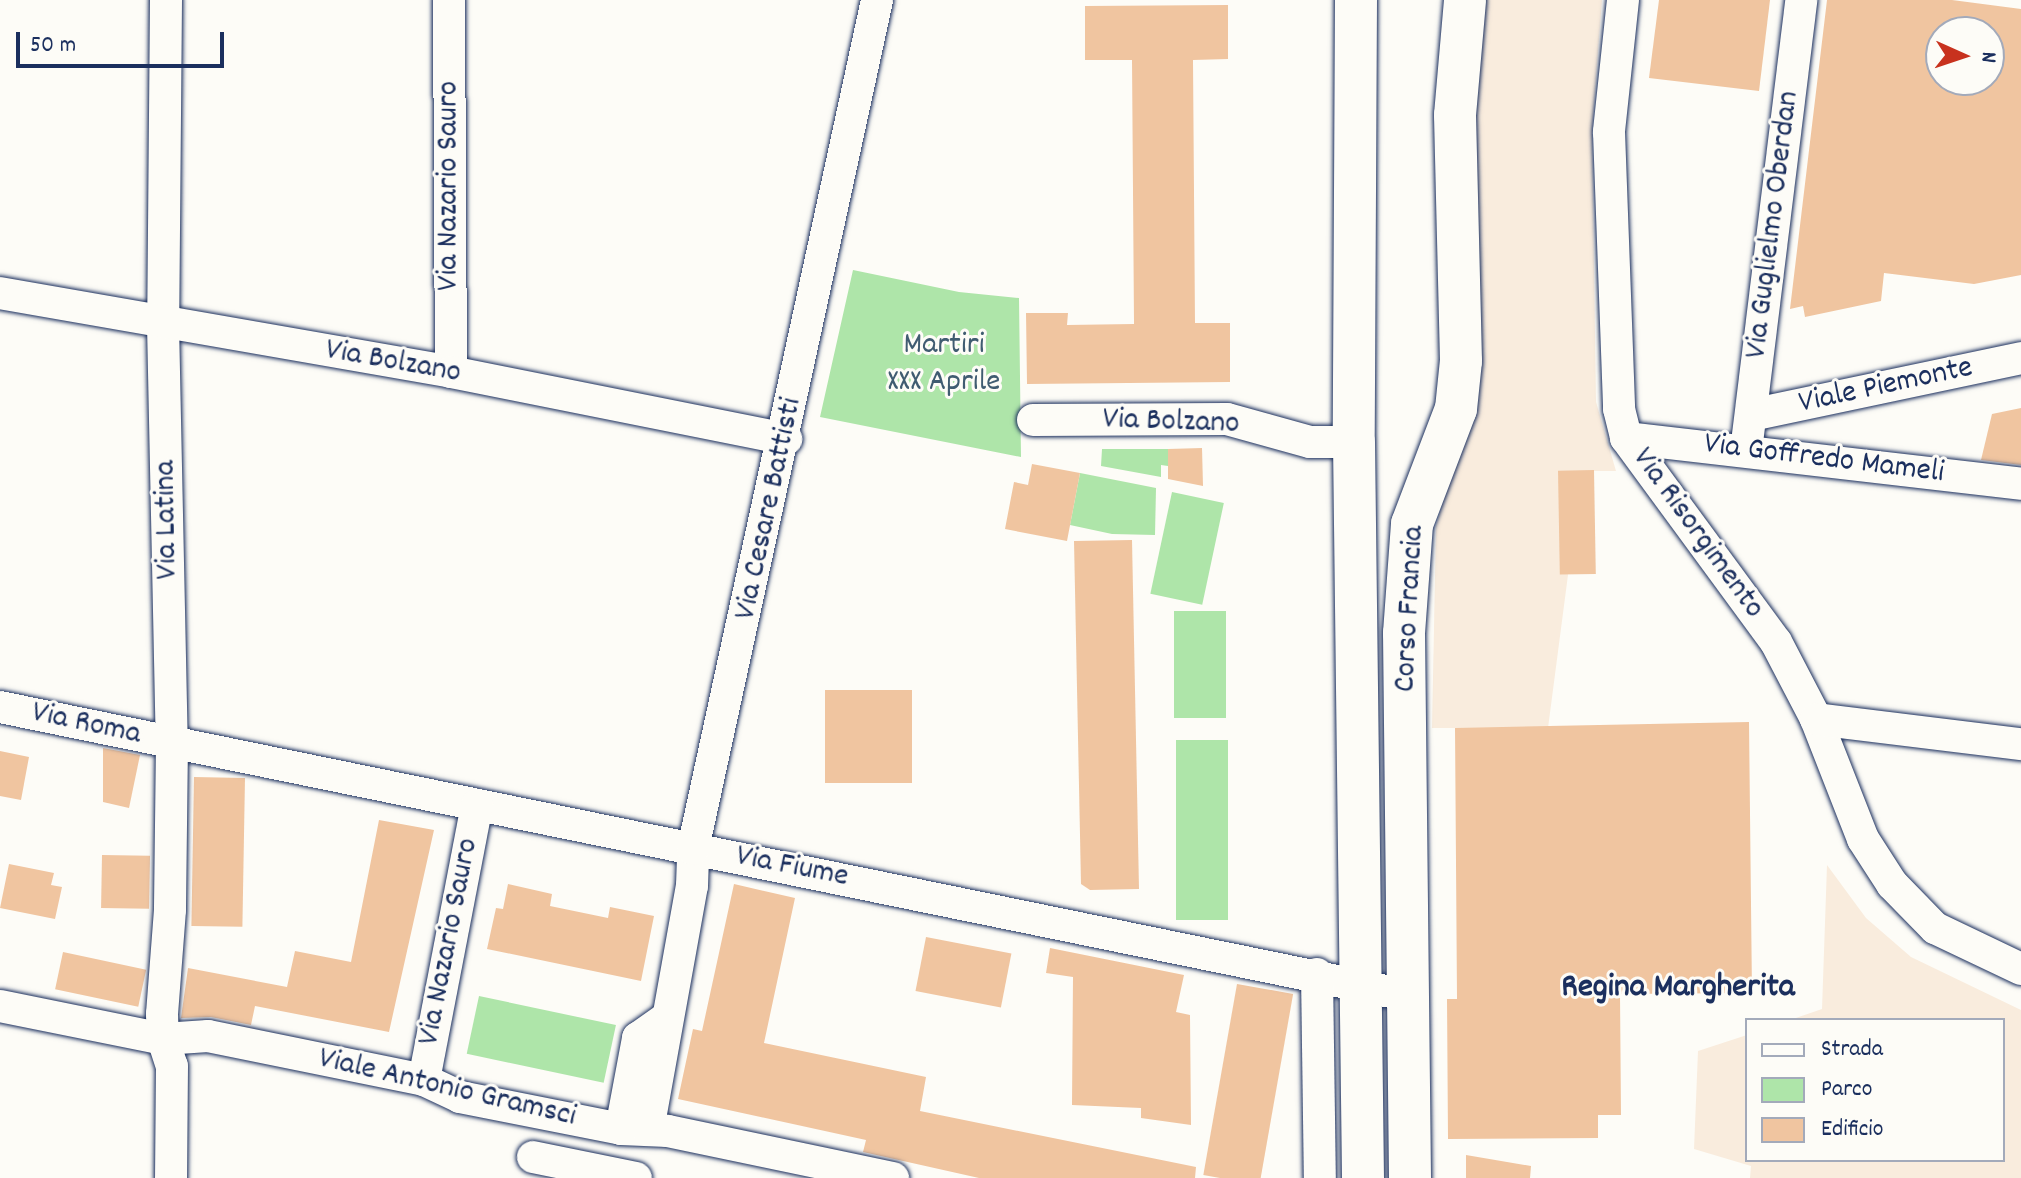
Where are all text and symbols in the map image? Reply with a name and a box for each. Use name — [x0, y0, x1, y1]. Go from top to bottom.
scale bar — [20, 16, 228, 66]
north arrow — [1925, 16, 2005, 96]
text: 50 m — [30, 29, 76, 63]
text: N — [1972, 51, 2003, 63]
street label: Via Nazario Sauro — [431, 81, 469, 291]
street label: Via Guglielmo Oberdan — [1739, 89, 1809, 361]
park label: Martiri XXX Aprile — [888, 328, 1000, 403]
street label: Via Bolzano — [322, 332, 464, 394]
street label: Viale Piemonte — [1796, 350, 1976, 424]
street label: Via Cesare Battisti — [728, 394, 812, 624]
street label: Via Bolzano — [1102, 401, 1240, 445]
street label: Via Goffredo Mameli — [1702, 426, 1946, 494]
street label: Via Risorgimento — [1622, 441, 1772, 627]
street label: Via Latina — [148, 460, 188, 580]
street label: Corso Francia — [1387, 525, 1435, 693]
street label: Via Roma — [28, 695, 144, 755]
street label: Via Nazario Sauro — [411, 835, 489, 1049]
street label: Via Fiume — [733, 838, 851, 898]
district label: Regina Margherita — [1561, 969, 1795, 1009]
legend — [1745, 1018, 2005, 1162]
text: Strada — [1821, 1033, 1883, 1067]
street label: Viale Antonio Gramsci — [315, 1041, 579, 1137]
text: Parco — [1821, 1073, 1872, 1107]
text: Edificio — [1821, 1113, 1883, 1147]

